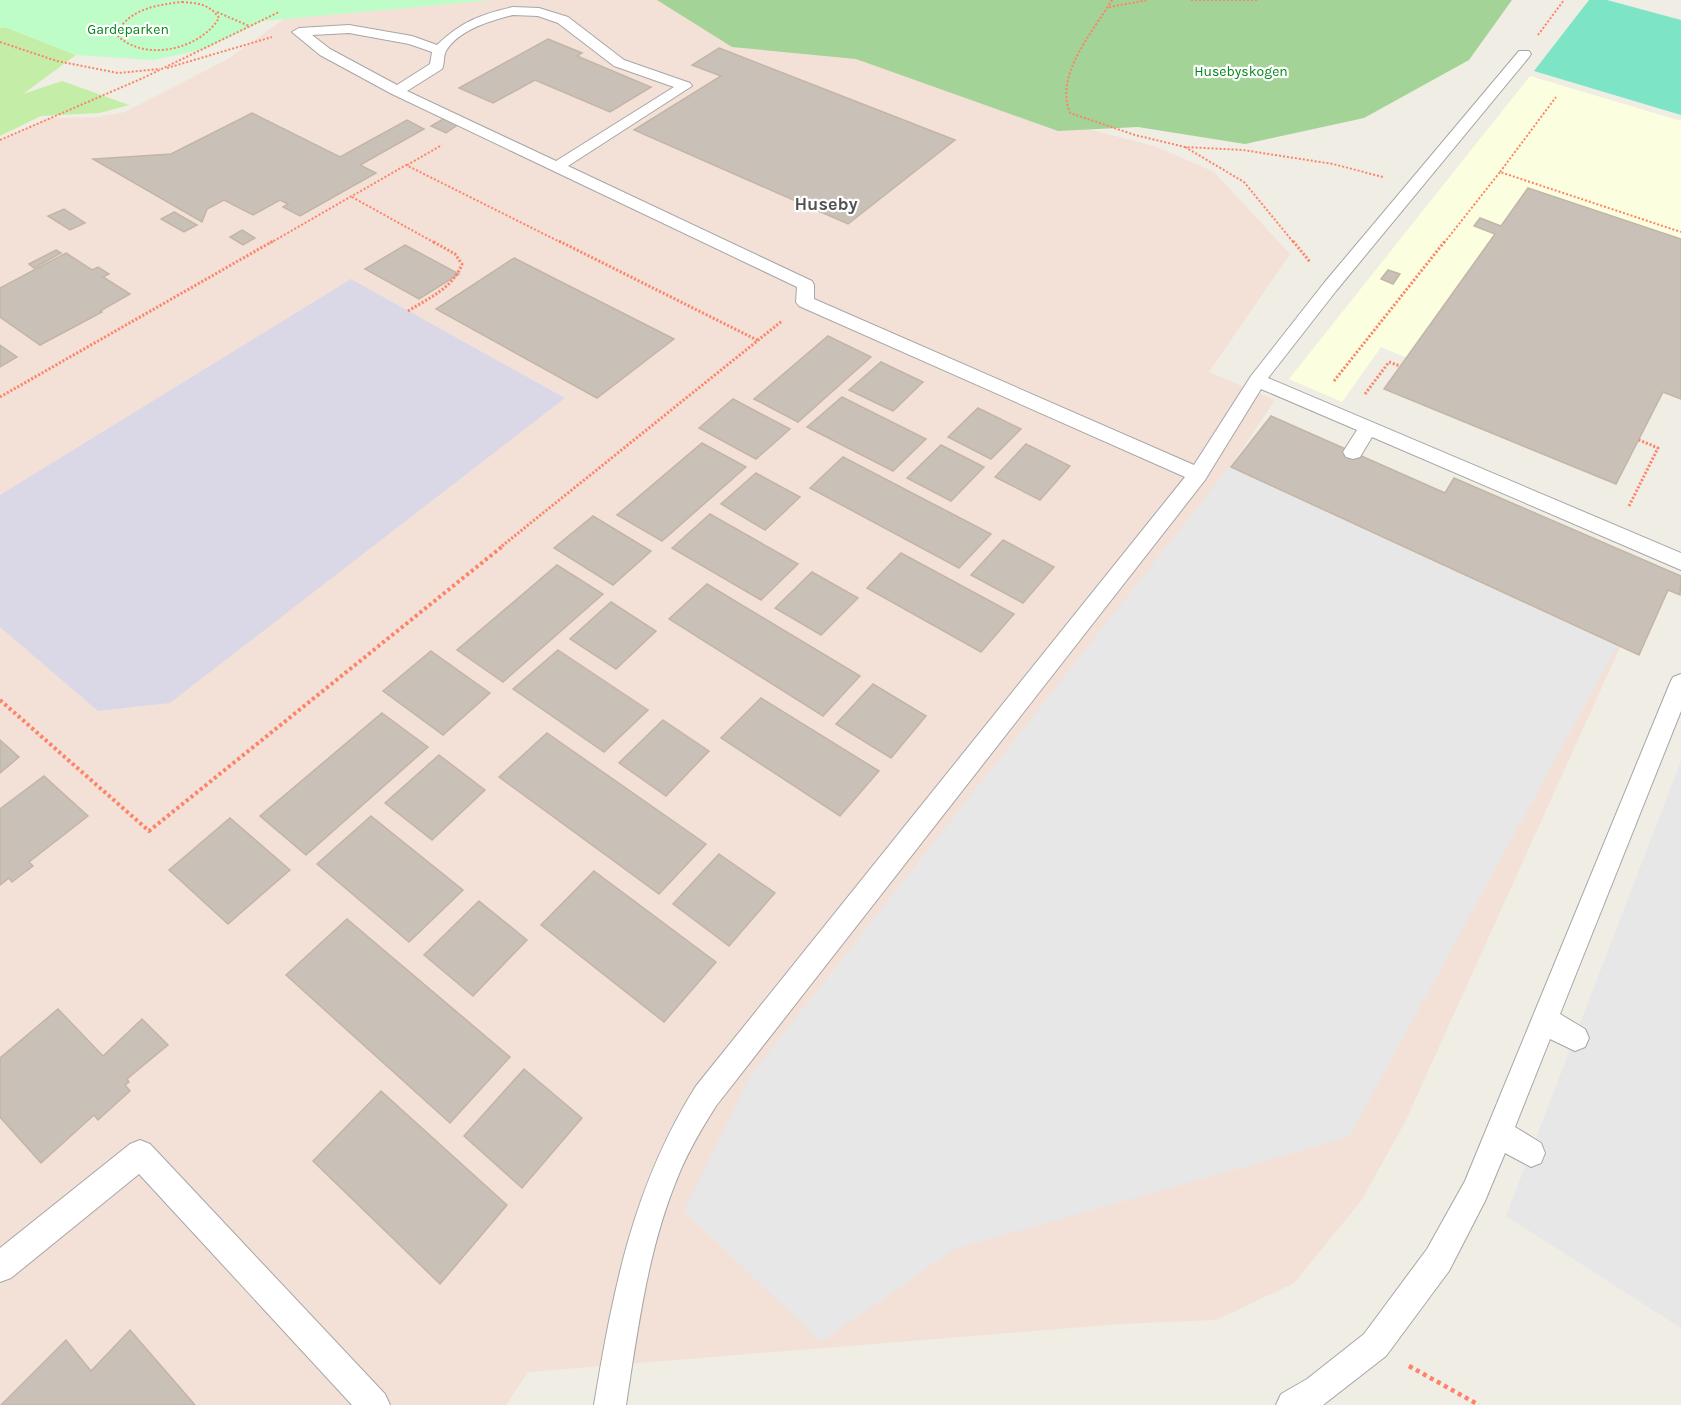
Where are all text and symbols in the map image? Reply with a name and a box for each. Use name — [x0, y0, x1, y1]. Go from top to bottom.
park label: Gardeparken — [87, 21, 169, 38]
park label: Husebyskogen — [1194, 63, 1288, 80]
district label: Huseby — [794, 193, 858, 215]

